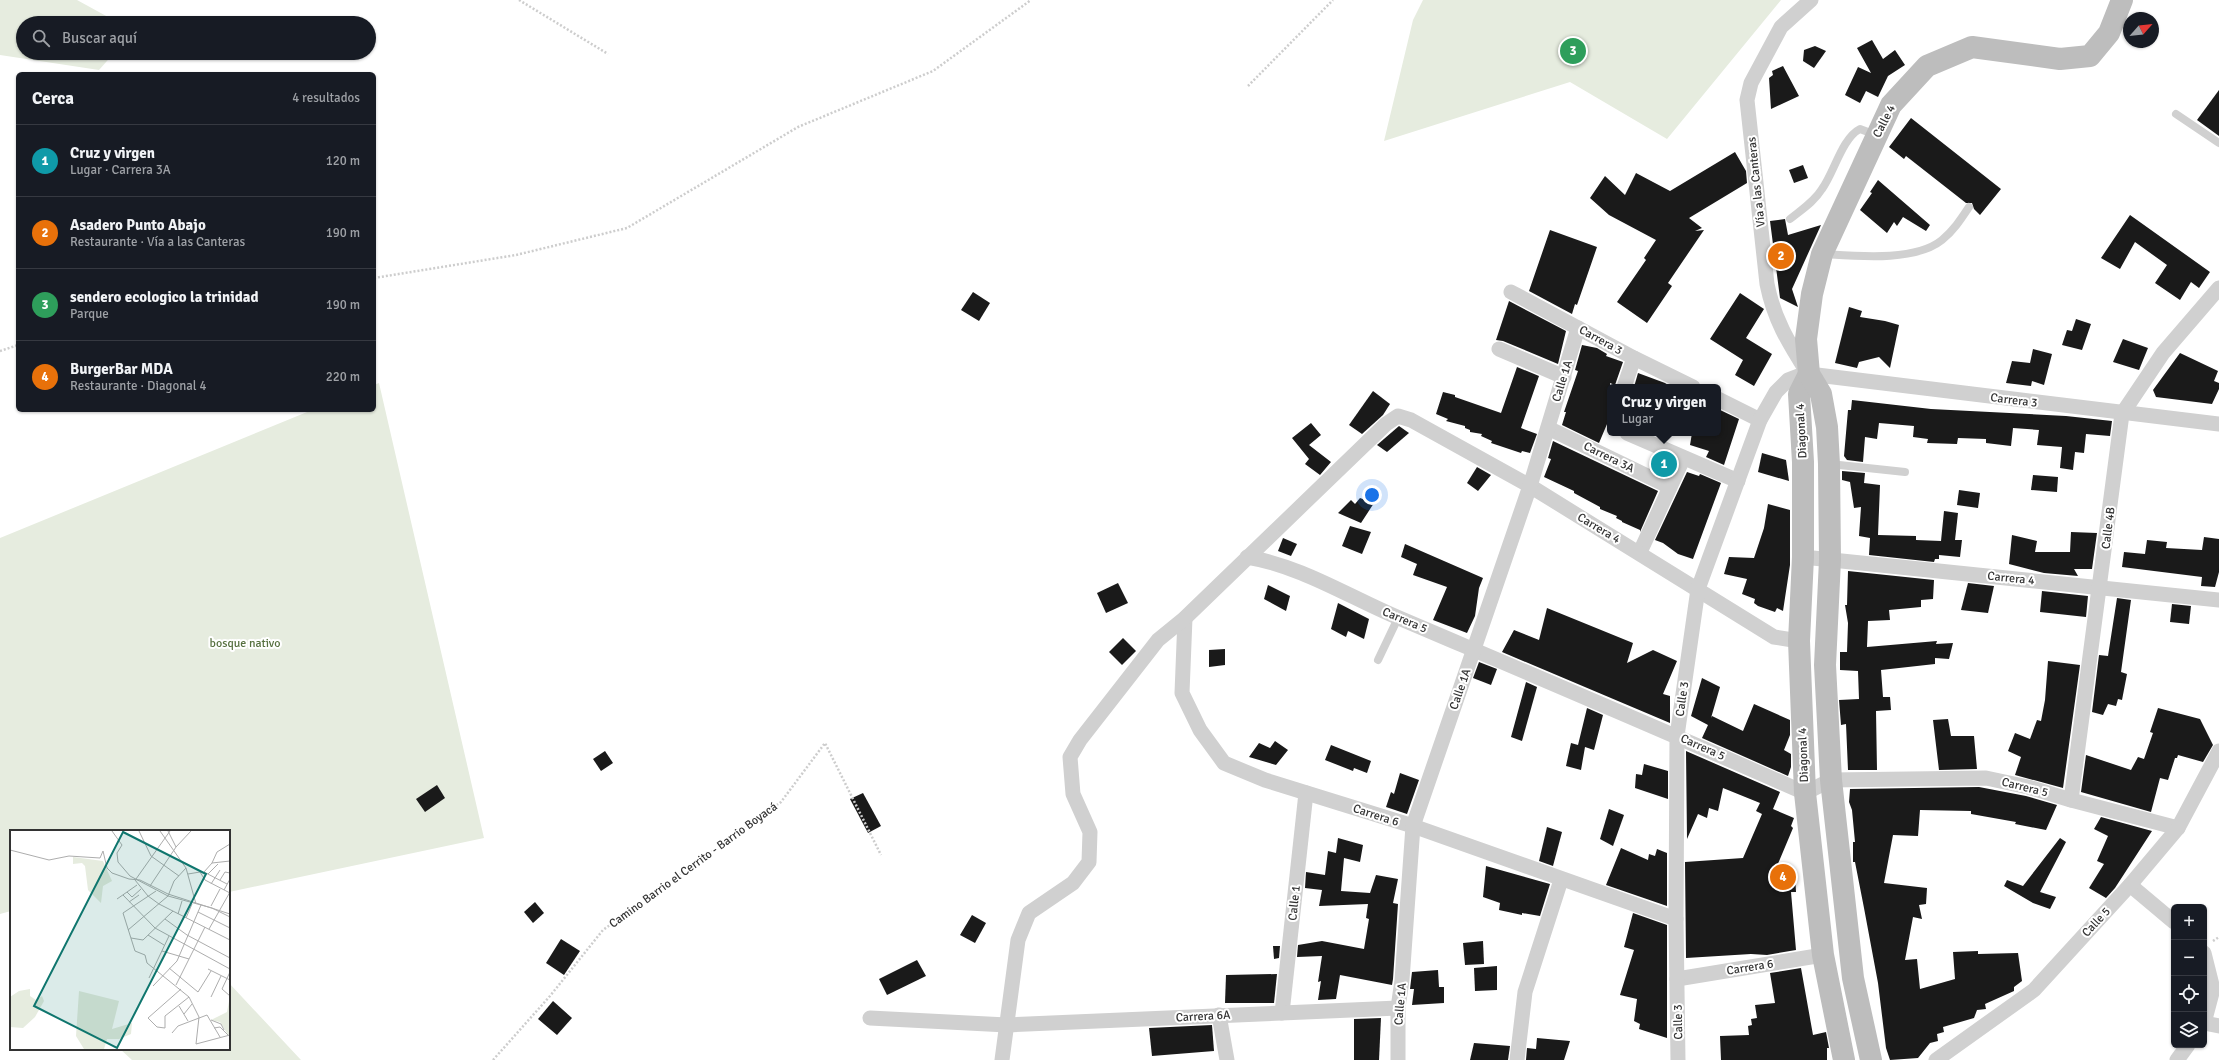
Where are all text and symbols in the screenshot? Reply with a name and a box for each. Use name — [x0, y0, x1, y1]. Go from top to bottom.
north arrow — [2123, 12, 2159, 48]
search box — [16, 16, 376, 60]
icon: search — [30, 27, 52, 49]
text: Buscar aquí — [62, 29, 137, 47]
pin: 3 — [1560, 36, 1586, 66]
text: Cerca — [32, 88, 74, 109]
text: 4 resultados — [292, 90, 360, 106]
street label: Calle 4 — [1870, 102, 1899, 140]
street label: Vía a las Canteras — [1744, 136, 1769, 228]
text: Cruz y virgen — [70, 144, 155, 162]
text: 1 — [41, 153, 49, 169]
text: 120 m — [326, 153, 360, 169]
text: Lugar · Carrera 3A — [70, 162, 171, 178]
text: Asadero Punto Abajo — [70, 216, 206, 234]
text: 2 — [41, 225, 49, 241]
text: 190 m — [326, 225, 360, 241]
text: Restaurante · Vía a las Canteras — [70, 234, 245, 250]
pin: 2 — [1768, 241, 1794, 271]
text: sendero ecologico la trinidad — [70, 288, 259, 306]
text: 3 — [41, 297, 49, 313]
text: 190 m — [326, 297, 360, 313]
text: Parque — [70, 306, 109, 322]
street label: Carrera 3 — [1576, 322, 1625, 358]
street label: Calle 1A — [1549, 358, 1576, 404]
text: BurgerBar MDA — [70, 360, 173, 378]
text: 4 — [41, 369, 49, 385]
text: 220 m — [326, 369, 360, 385]
text: Restaurante · Diagonal 4 — [70, 378, 207, 394]
popup — [1607, 384, 1721, 436]
street label: Carrera 3 — [1989, 390, 2038, 411]
text: Cruz y virgen — [1622, 393, 1707, 411]
street label: Diagonal 4 — [1793, 403, 1810, 459]
text: Lugar — [1622, 411, 1653, 427]
street label: Carrera 3A — [1581, 439, 1637, 476]
pin: 1 — [1651, 449, 1677, 479]
your location — [1362, 485, 1382, 505]
street label: Calle 4B — [2098, 506, 2119, 550]
street label: Carrera 4 — [1575, 510, 1623, 547]
street label: Carrera 4 — [1987, 569, 2036, 588]
street label: Carrera 5 — [1380, 604, 1430, 637]
park label: bosque nativo — [210, 636, 280, 651]
street label: Calle 1A — [1446, 666, 1475, 712]
street label: Calle 3 — [1673, 681, 1692, 718]
street label: Diagonal 4 — [1795, 727, 1812, 783]
street label: Carrera 5 — [1678, 731, 1728, 764]
street label: Carrera 5 — [2000, 774, 2050, 800]
street label: Camino Barrio el Cerrito - Barrio Boyacá — [606, 799, 780, 932]
street label: Carrera 6 — [1351, 801, 1401, 830]
inset map — [10, 830, 230, 1050]
pin: 4 — [1770, 862, 1796, 892]
street label: Calle 1 — [1285, 885, 1304, 921]
street label: Calle 5 — [2079, 904, 2114, 940]
map controls — [2171, 904, 2207, 1048]
button: + — [2171, 904, 2207, 940]
button: − — [2171, 940, 2207, 976]
street label: Carrera 6 — [1725, 956, 1775, 979]
button: locate — [2171, 976, 2207, 1012]
street label: Calle 1A — [1391, 982, 1410, 1026]
street label: Calle 3 — [1671, 1004, 1686, 1040]
street label: Carrera 6A — [1175, 1008, 1231, 1025]
button: layers — [2171, 1012, 2207, 1048]

